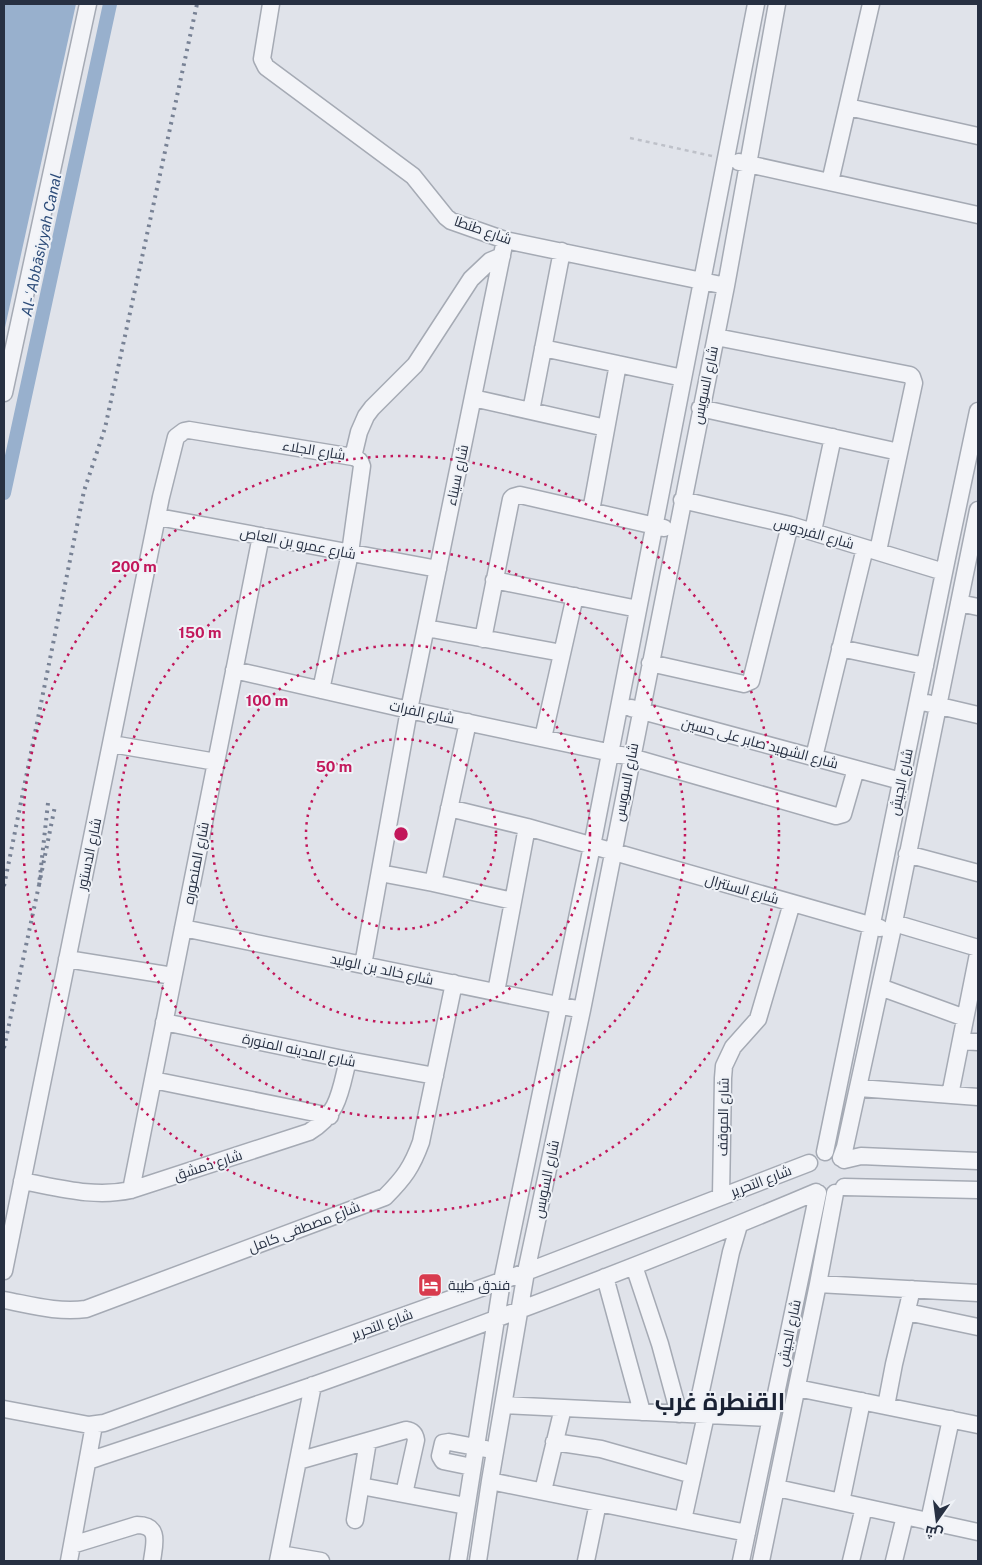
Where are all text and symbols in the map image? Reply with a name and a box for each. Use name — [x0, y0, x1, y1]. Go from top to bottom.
water label: Al-ʿAbbāsiyyah Canal — [18, 172, 64, 318]
street label: شارع طنطا — [452, 213, 514, 248]
street label: شارع السويس — [689, 344, 722, 426]
street label: شارع الجلاء — [281, 437, 347, 464]
street label: شارع سيناء — [443, 443, 472, 507]
street label: شارع الفردوس — [772, 514, 856, 553]
street label: شارع عمرو بن العاص — [238, 524, 357, 563]
text: 200 m — [111, 558, 157, 575]
text: 150 m — [178, 624, 222, 641]
text: 100 m — [246, 692, 288, 709]
street label: شارع الفرات — [388, 697, 456, 728]
street label: شارع الشهيد صابر على حسين — [680, 714, 840, 773]
street label: شارع السويس — [611, 741, 642, 823]
street label: شارع الجيش — [886, 747, 917, 817]
text: 50 m — [316, 758, 352, 775]
street label: شارع الدستور — [73, 817, 105, 893]
street label: شارع المنصوره — [180, 820, 213, 906]
centre of rings — [392, 825, 410, 843]
street label: شارع السنترال — [703, 871, 781, 908]
street label: شارع خالد بن الوليد — [329, 950, 435, 989]
street label: شارع المدينه المنورة — [241, 1030, 357, 1071]
street label: شارع الموقف — [714, 1077, 733, 1157]
street label: شارع السويس — [530, 1138, 563, 1220]
street label: شارع دمشق — [172, 1146, 244, 1185]
street label: شارع التحرير — [727, 1162, 794, 1201]
street label: شارع مصطفى كامل — [246, 1198, 362, 1257]
hotel icon: فندق طيبة — [417, 1272, 443, 1298]
place label: فندق طيبة — [448, 1277, 510, 1294]
street label: شارع الجيش — [774, 1298, 805, 1368]
street label: شارع التحرير — [348, 1306, 415, 1344]
district label: القنطرة غرب — [655, 1387, 785, 1416]
north arrow — [912, 1495, 962, 1545]
text: ش — [923, 1522, 945, 1543]

